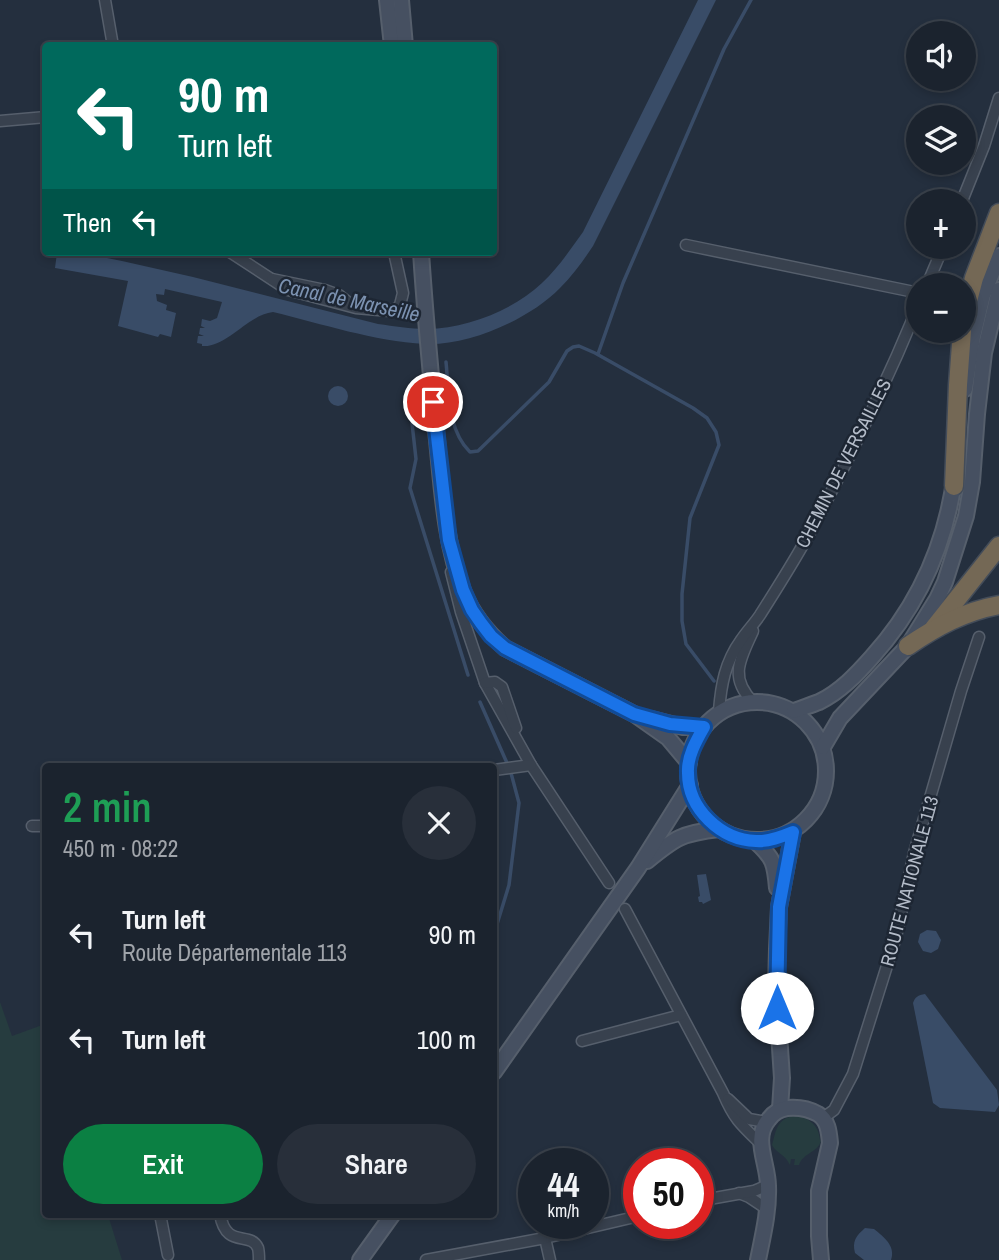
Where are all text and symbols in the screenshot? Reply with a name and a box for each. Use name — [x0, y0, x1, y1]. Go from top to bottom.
map controls — [906, 21, 976, 343]
button: sound — [906, 21, 976, 91]
text: 90 m — [178, 61, 270, 127]
icon: left — [63, 70, 154, 161]
button: layers — [906, 105, 976, 175]
text: Turn left — [178, 124, 272, 167]
button: + — [906, 189, 976, 259]
icon: left — [126, 203, 164, 241]
text: Then — [63, 205, 112, 240]
water label: Canal de Marseille — [276, 270, 422, 329]
button: − — [906, 273, 976, 343]
pin — [403, 372, 463, 432]
street label: CHEMIN DE VERSAILLES — [789, 374, 897, 552]
icon: arrive — [414, 383, 452, 421]
text: 2 min — [63, 779, 152, 835]
button: close — [402, 786, 476, 860]
street label: ROUTE NATIONALE 113 — [874, 793, 944, 969]
text: 450 m · 08:22 — [63, 833, 178, 864]
text: Turn left — [122, 902, 206, 937]
icon: left — [63, 916, 101, 954]
text: 90 m — [429, 917, 476, 952]
text: Route Départementale 113 — [122, 937, 347, 968]
position arrow — [740, 971, 814, 1045]
icon: left — [63, 1021, 101, 1059]
text: Turn left — [122, 1022, 206, 1057]
text: 100 m — [417, 1022, 476, 1057]
button: Exit — [63, 1124, 263, 1204]
button: Share — [277, 1124, 476, 1204]
speed limit sign: 50 — [623, 1148, 714, 1239]
text: 44 — [548, 1161, 579, 1208]
text: km/h — [548, 1198, 580, 1223]

